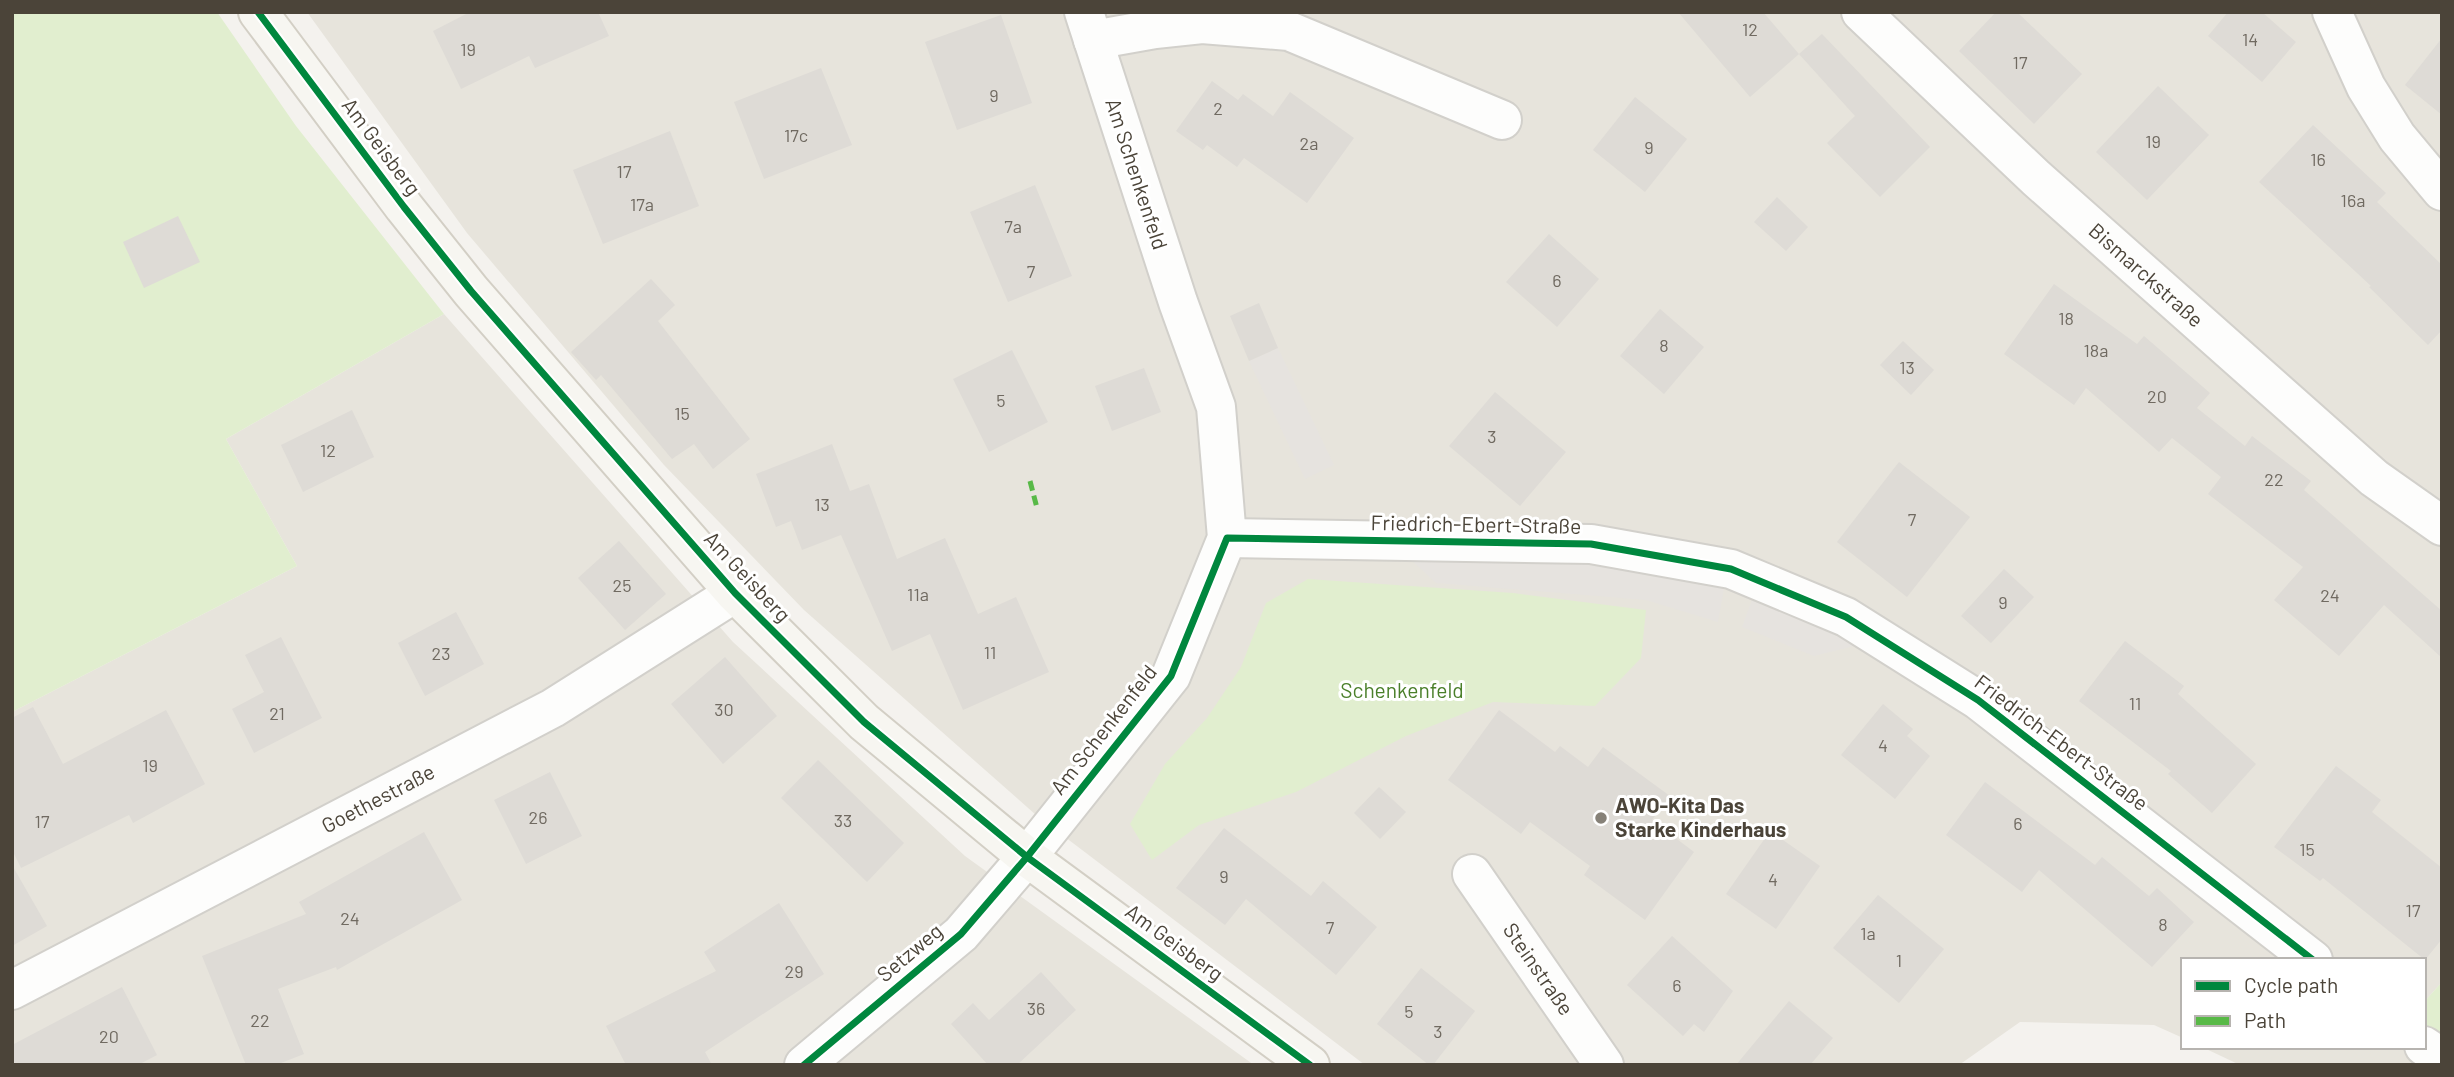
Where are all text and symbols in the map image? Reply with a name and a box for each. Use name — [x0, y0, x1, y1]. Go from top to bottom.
house number: 12 — [1742, 18, 1758, 40]
house number: 14 — [2242, 28, 2258, 50]
house number: 19 — [460, 38, 476, 60]
house number: 17 — [2013, 51, 2028, 73]
house number: 9 — [989, 84, 999, 106]
street label: Am Geisberg — [338, 93, 427, 200]
street label: Am Schenkenfeld — [1101, 95, 1174, 252]
house number: 2 — [1213, 97, 1223, 119]
house number: 17c — [784, 124, 808, 146]
house number: 19 — [2145, 130, 2161, 152]
house number: 2a — [1300, 132, 1318, 154]
house number: 9 — [1644, 136, 1654, 158]
house number: 16 — [2310, 148, 2326, 170]
house number: 17 — [617, 160, 632, 182]
house number: 16a — [2341, 189, 2365, 211]
house number: 17a — [630, 193, 654, 215]
house number: 7a — [1004, 215, 1022, 237]
street label: Bismarckstraße — [2084, 217, 2209, 332]
house number: 7 — [1027, 260, 1036, 282]
house number: 6 — [1552, 269, 1562, 291]
house number: 18 — [2058, 307, 2074, 329]
house number: 8 — [1659, 334, 1669, 356]
house number: 18a — [2084, 339, 2108, 361]
house number: 13 — [1899, 356, 1915, 378]
house number: 20 — [2147, 385, 2167, 407]
house number: 5 — [996, 389, 1006, 411]
house number: 15 — [674, 402, 690, 424]
house number: 3 — [1487, 425, 1497, 447]
house number: 12 — [320, 439, 336, 461]
house number: 22 — [2264, 468, 2284, 490]
house number: 13 — [814, 493, 830, 515]
house number: 7 — [1908, 508, 1917, 530]
street label: Friedrich-Ebert-Straße — [1371, 509, 1582, 538]
street label: Am Geisberg — [700, 525, 796, 627]
house number: 25 — [613, 574, 631, 596]
house number: 11a — [907, 583, 929, 605]
house number: 24 — [2320, 584, 2340, 606]
house number: 9 — [1998, 591, 2008, 613]
house number: 11 — [984, 641, 996, 663]
house number: 23 — [432, 642, 450, 664]
street label: Am Schenkenfeld — [1044, 659, 1161, 799]
street label: Friedrich-Ebert-Straße — [1970, 668, 2154, 815]
park label: Schenkenfeld — [1340, 677, 1464, 702]
house number: 11 — [2129, 692, 2141, 714]
house number: 30 — [714, 698, 734, 720]
house number: 21 — [269, 702, 285, 724]
house number: 4 — [1878, 734, 1888, 756]
house number: 19 — [142, 754, 158, 776]
street label: Goethestraße — [317, 758, 438, 838]
place label: AWO-Kita Das Starke Kinderhaus — [1615, 792, 1786, 841]
house number: 26 — [529, 806, 547, 828]
house number: 33 — [834, 809, 852, 831]
house number: 17 — [35, 810, 50, 832]
marker: AWO-Kita Das Starke Kinderhaus — [1593, 810, 1609, 826]
house number: 6 — [2013, 812, 2023, 834]
house number: 15 — [2299, 838, 2315, 860]
house number: 9 — [1219, 865, 1229, 887]
house number: 4 — [1768, 868, 1778, 890]
street label: Am Geisberg — [1121, 898, 1229, 986]
house number: 17 — [2406, 899, 2421, 921]
house number: 24 — [340, 907, 360, 929]
house number: 8 — [2158, 913, 2168, 935]
house number: 7 — [1326, 916, 1335, 938]
street label: Setzweg — [871, 917, 947, 986]
street label: Steinstraße — [1499, 918, 1580, 1019]
house number: 1a — [1860, 922, 1876, 944]
house number: 1 — [1896, 949, 1902, 971]
legend — [2181, 958, 2426, 1049]
house number: 29 — [784, 960, 804, 982]
text: Cycle path — [2244, 972, 2338, 997]
house number: 6 — [1672, 974, 1682, 996]
house number: 36 — [1027, 997, 1045, 1019]
house number: 5 — [1404, 1000, 1414, 1022]
text: Path — [2244, 1007, 2286, 1032]
house number: 22 — [250, 1009, 270, 1031]
house number: 3 — [1433, 1020, 1443, 1042]
house number: 20 — [99, 1025, 119, 1047]

